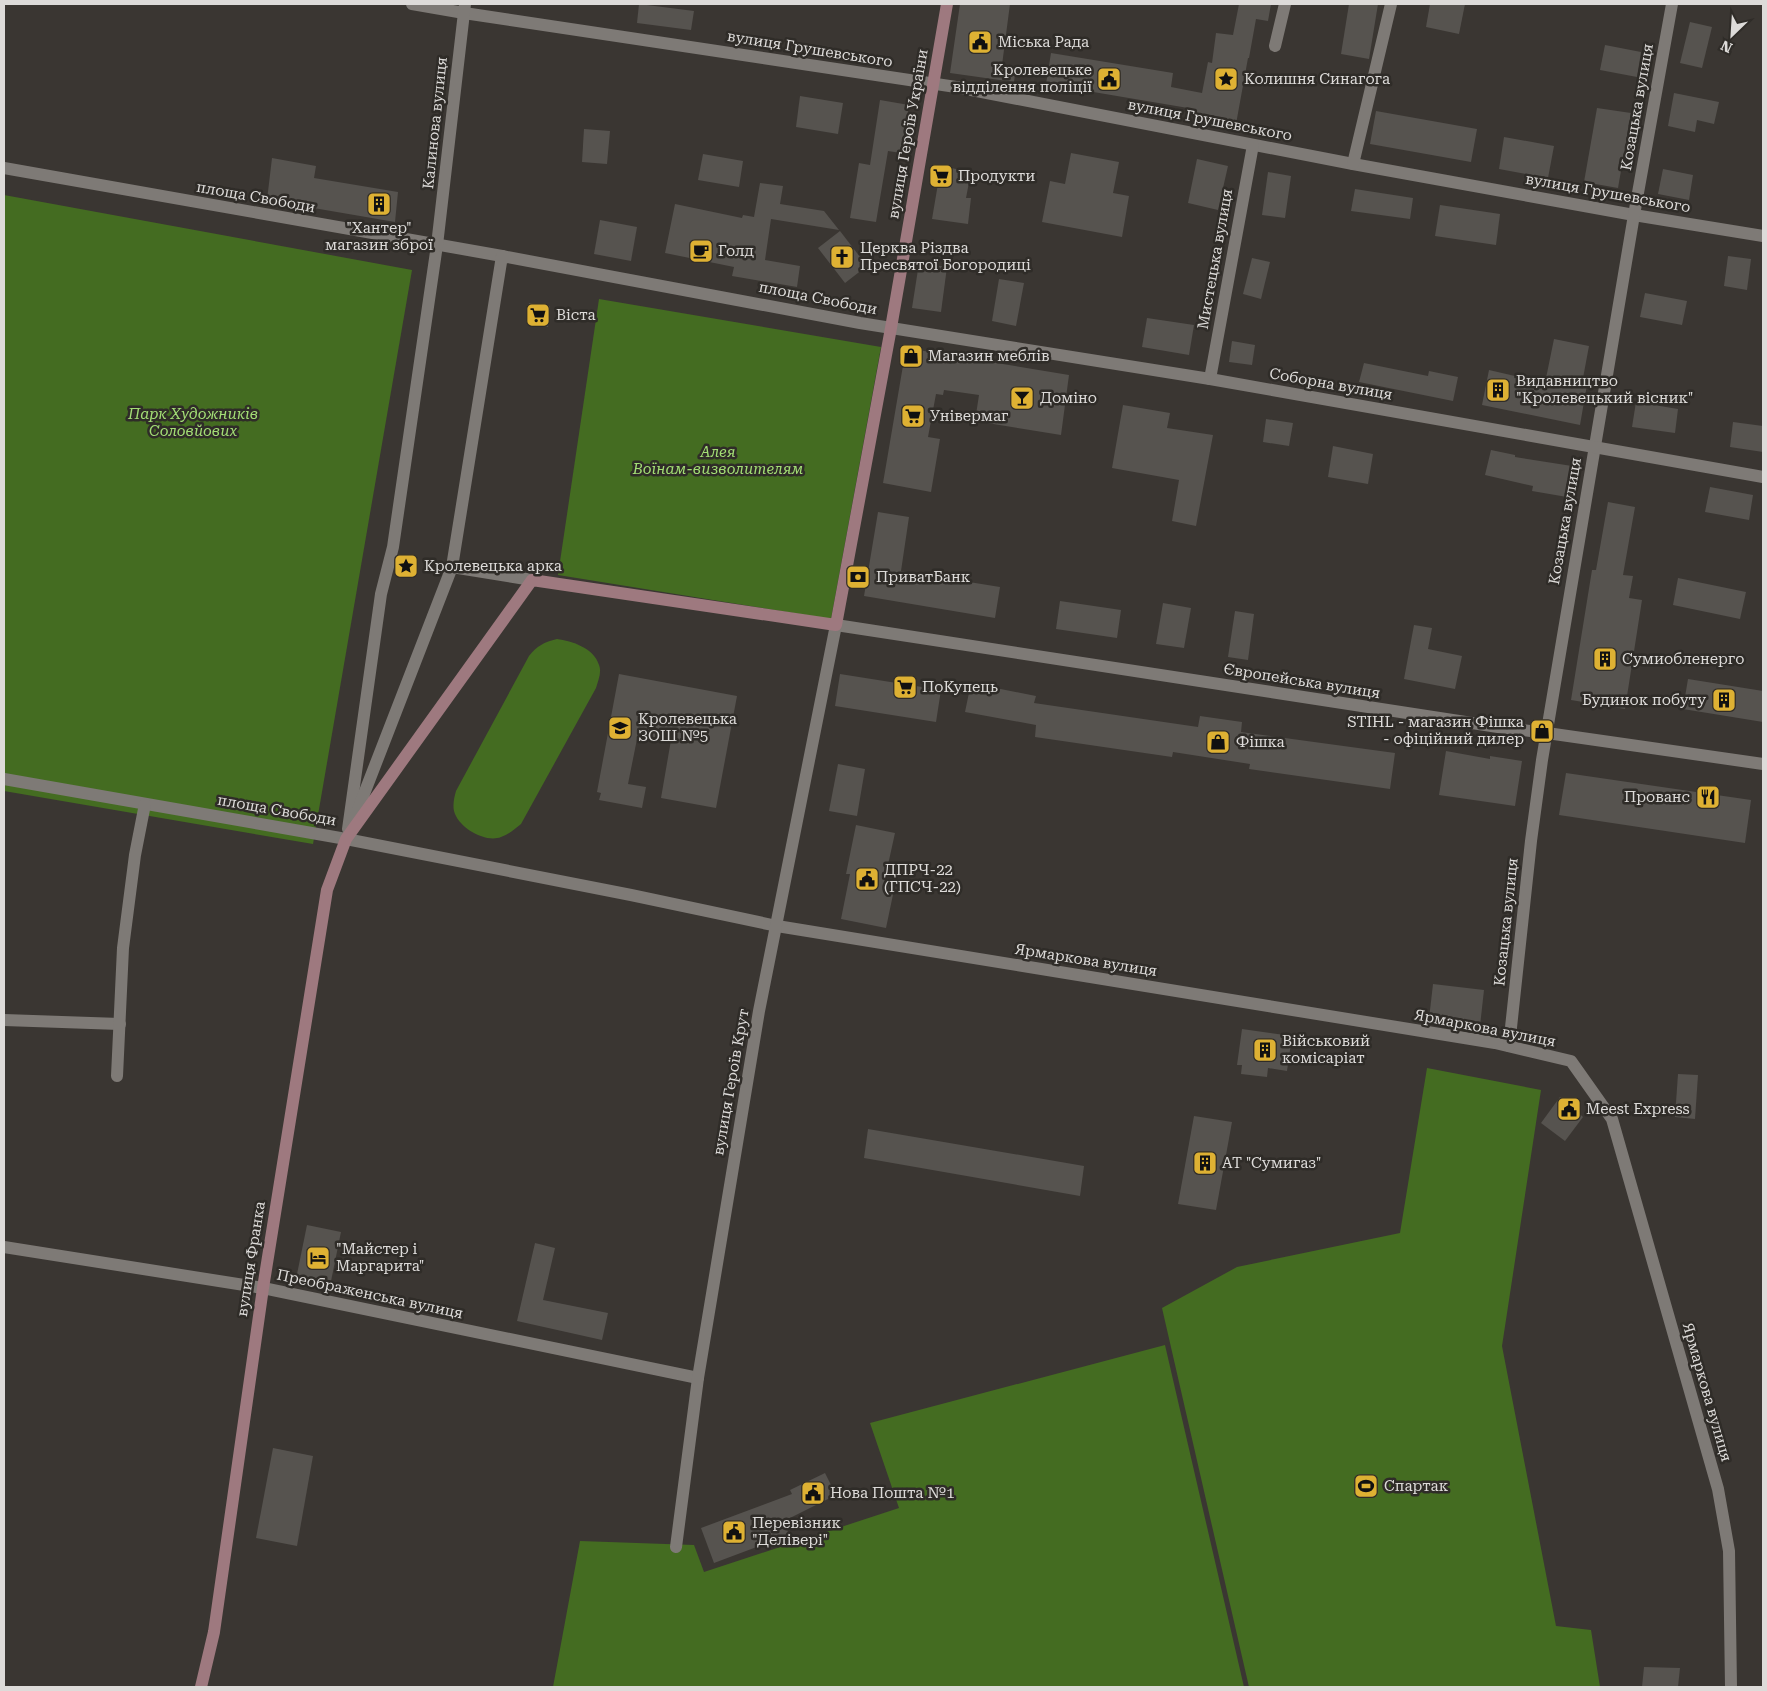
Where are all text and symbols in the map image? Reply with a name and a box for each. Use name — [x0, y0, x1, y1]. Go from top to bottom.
north arrow — [1707, 10, 1757, 60]
street label: вулиця Грушевського — [726, 27, 894, 71]
public building icon: Міська Рада — [967, 29, 993, 55]
place label: Міська Рада — [998, 33, 1089, 51]
text: N — [1718, 37, 1735, 56]
street label: Козацька вулиця — [1617, 42, 1657, 172]
street label: вулиця Героїв України — [884, 48, 932, 220]
street label: Калинова вулиця — [419, 56, 451, 190]
place label: Кролевецьке відділення поліції — [952, 61, 1092, 96]
public building icon: Кролевецьке відділення поліції — [1096, 66, 1122, 92]
place icon: Колишня Синагога — [1213, 66, 1239, 92]
place label: Колишня Синагога — [1244, 70, 1390, 88]
street label: вулиця Грушевського — [1126, 95, 1294, 145]
supermarket icon: Продукти — [928, 163, 954, 189]
place label: Продукти — [958, 167, 1035, 185]
street label: вулиця Грушевського — [1524, 170, 1692, 216]
street label: площа Свободи — [195, 178, 317, 216]
street label: Мистецька вулиця — [1194, 187, 1236, 331]
building icon: "Хантер" магазин зброї — [366, 191, 392, 217]
place label: "Хантер" магазин зброї — [325, 219, 433, 254]
cafe icon: Голд — [688, 238, 714, 264]
place label: Церква Різдва Пресвятої Богородиці — [860, 239, 1031, 274]
place label: Голд — [718, 242, 755, 260]
church icon: Церква Різдва Пресвятої Богородиці — [829, 244, 855, 270]
street label: площа Свободи — [757, 278, 879, 318]
supermarket icon: Віста — [525, 302, 551, 328]
place label: Віста — [556, 306, 596, 324]
shop icon: Магазин меблів — [898, 343, 924, 369]
place label: Магазин меблів — [928, 347, 1050, 365]
street label: Соборна вулиця — [1268, 364, 1394, 404]
place label: Видавництво "Кролевецький вісник" — [1516, 372, 1693, 407]
building icon: Видавництво "Кролевецький вісник" — [1485, 377, 1511, 403]
bar icon: Доміно — [1009, 385, 1035, 411]
place label: Доміно — [1040, 389, 1097, 407]
supermarket icon: Універмаг — [900, 403, 926, 429]
park label: Парк Художників Соловйових — [127, 405, 258, 440]
place label: Універмаг — [930, 407, 1009, 425]
park label: Алея Воїнам-визволителям — [632, 443, 804, 478]
street label: Козацька вулиця — [1545, 456, 1585, 586]
place icon: Кролевецька арка — [393, 553, 419, 579]
place label: Кролевецька арка — [424, 557, 562, 575]
bank icon: ПриватБанк — [845, 564, 871, 590]
place label: ПриватБанк — [876, 568, 971, 586]
building icon: Сумиобленерго — [1592, 646, 1618, 672]
place label: Сумиобленерго — [1622, 650, 1745, 668]
street label: Європейська вулиця — [1222, 660, 1382, 702]
supermarket icon: ПоКупець — [892, 674, 918, 700]
place label: ПоКупець — [922, 678, 998, 696]
building icon: Будинок побуту — [1711, 687, 1737, 713]
place label: Будинок побуту — [1582, 691, 1706, 709]
place label: Кролевецька ЗОШ №5 — [638, 710, 737, 745]
place label: STIHL - магазин Фішка - офіційний дилер — [1347, 713, 1524, 748]
school or university icon: Кролевецька ЗОШ №5 — [607, 715, 633, 741]
shop icon: STIHL - магазин Фішка - офіційний дилер — [1529, 718, 1555, 744]
shop icon: Фішка — [1205, 729, 1231, 755]
place label: Фішка — [1236, 733, 1285, 751]
restaurant icon: Прованс — [1695, 784, 1721, 810]
place label: Прованс — [1624, 788, 1690, 806]
street label: площа Свободи — [216, 791, 338, 829]
street label: Козацька вулиця — [1490, 857, 1522, 987]
place label: ДПРЧ-22 (ГПСЧ-22) — [884, 861, 961, 896]
public building icon: ДПРЧ-22 (ГПСЧ-22) — [854, 866, 880, 892]
street label: Ярмаркова вулиця — [1014, 940, 1158, 980]
street label: Ярмаркова вулиця — [1413, 1005, 1557, 1051]
street label: вулиця Героїв Крут — [709, 1007, 753, 1157]
place label: Військовий комісаріат — [1282, 1032, 1370, 1067]
building icon: Військовий комісаріат — [1252, 1037, 1278, 1063]
public building icon: Meest Express — [1556, 1096, 1582, 1122]
place label: Meest Express — [1586, 1100, 1690, 1118]
building icon: АТ "Сумигаз" — [1192, 1150, 1218, 1176]
place label: АТ "Сумигаз" — [1222, 1154, 1321, 1172]
street label: вулиця Франка — [233, 1200, 269, 1318]
place label: "Майстер і Маргарита" — [336, 1240, 424, 1275]
hotel icon: "Майстер і Маргарита" — [305, 1245, 331, 1271]
street label: Преображенська вулиця — [275, 1265, 465, 1323]
street label: Ярмаркова вулиця — [1679, 1320, 1735, 1464]
sports icon: Спартак — [1353, 1473, 1379, 1499]
place label: Спартак — [1384, 1477, 1449, 1495]
public building icon: Нова Пошта №1 — [800, 1480, 826, 1506]
place label: Нова Пошта №1 — [830, 1484, 955, 1502]
place label: Перевізник "Делівері" — [752, 1514, 842, 1549]
public building icon: Перевізник "Делівері" — [721, 1519, 747, 1545]

